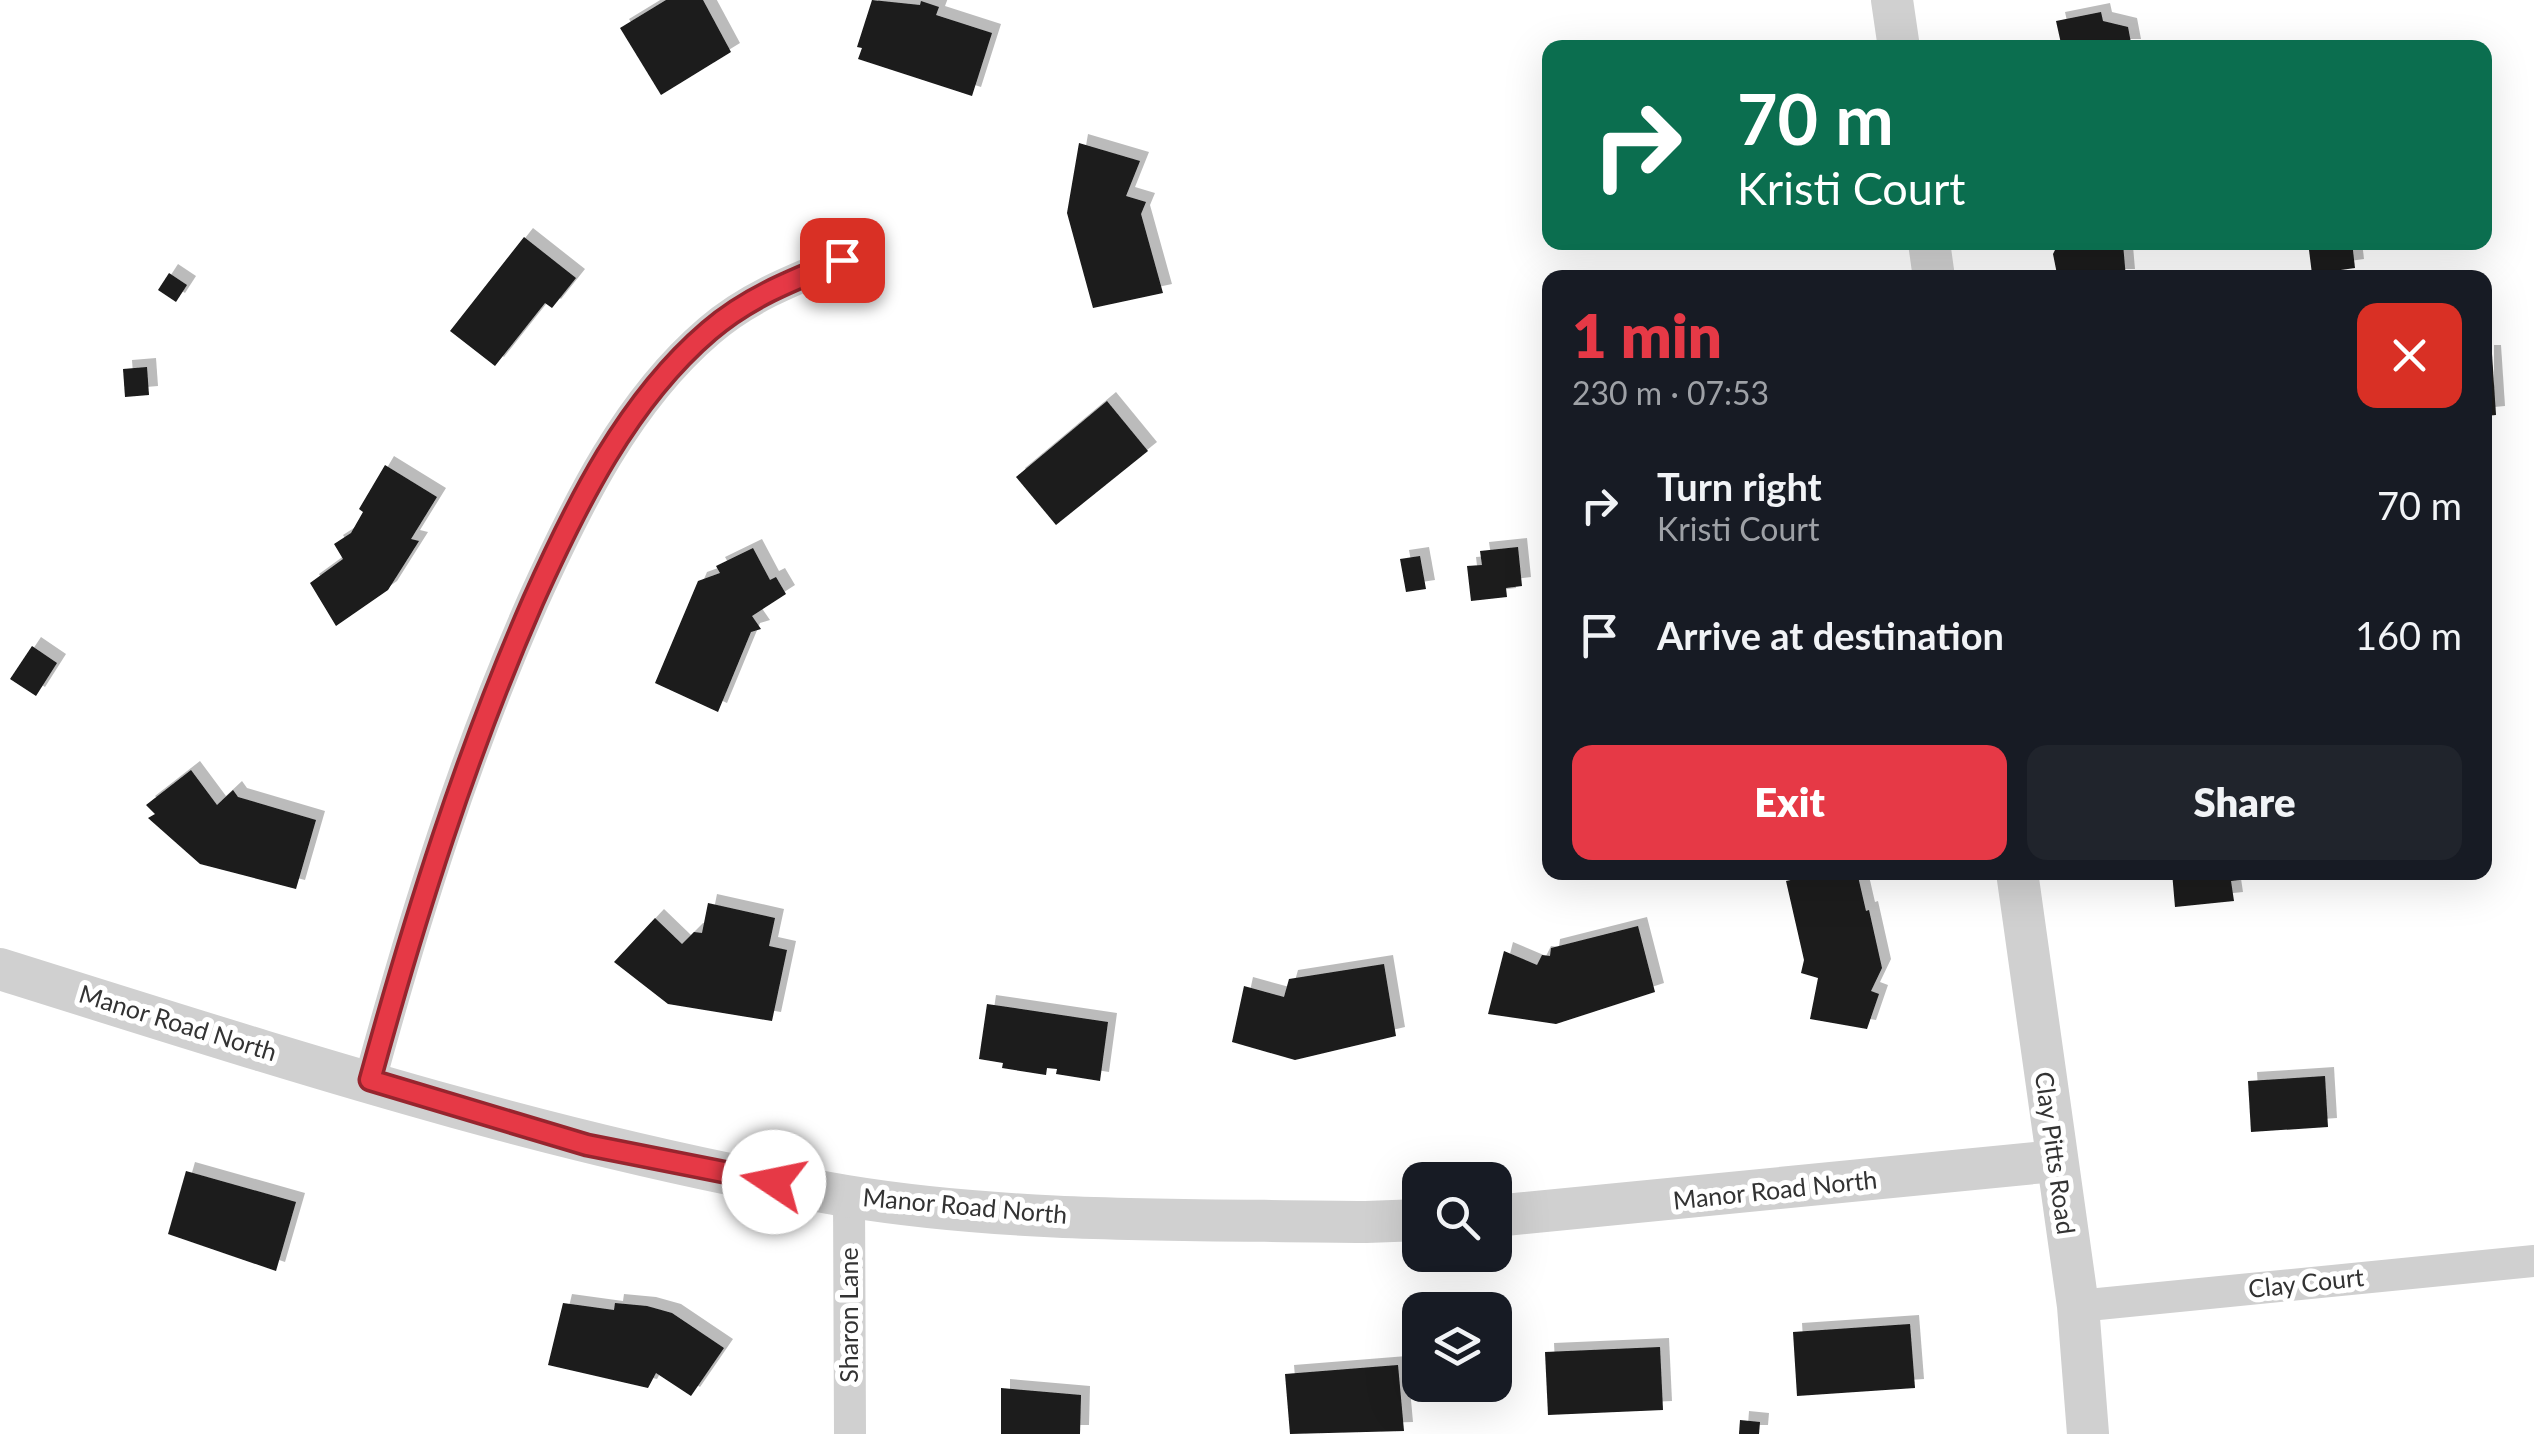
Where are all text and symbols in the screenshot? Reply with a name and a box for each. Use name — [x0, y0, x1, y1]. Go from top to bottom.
text: 70 m — [1737, 76, 1894, 160]
icon: right — [1572, 80, 1702, 210]
text: Kristi Court — [1737, 161, 1965, 215]
pin — [800, 218, 885, 303]
icon: arrive — [815, 233, 870, 288]
text: 1 min — [1572, 299, 1722, 371]
button: close — [2357, 303, 2462, 408]
text: 230 m · 07:53 — [1572, 373, 1769, 412]
text: Turn right — [1657, 463, 1822, 509]
icon: right — [1572, 478, 1627, 533]
text: 70 m — [2377, 482, 2462, 528]
text: Kristi Court — [1657, 509, 1819, 548]
icon: arrive — [1572, 608, 1627, 663]
text: Arrive at destination — [1657, 612, 2004, 658]
text: 160 m — [2355, 612, 2462, 658]
button: Exit — [1572, 745, 2007, 860]
button: Share — [2027, 745, 2462, 860]
street label: Manor Road North — [76, 978, 281, 1066]
street label: Clay Pitts Road — [2030, 1070, 2082, 1236]
position arrow — [722, 1130, 826, 1234]
map controls — [1402, 1162, 1512, 1402]
button: search — [1402, 1162, 1512, 1272]
street label: Manor Road North — [1671, 1163, 1878, 1215]
street label: Manor Road North — [862, 1181, 1069, 1229]
street label: Sharon Lane — [833, 1247, 863, 1383]
street label: Clay Court — [2247, 1261, 2365, 1303]
button: layers — [1402, 1292, 1512, 1402]

